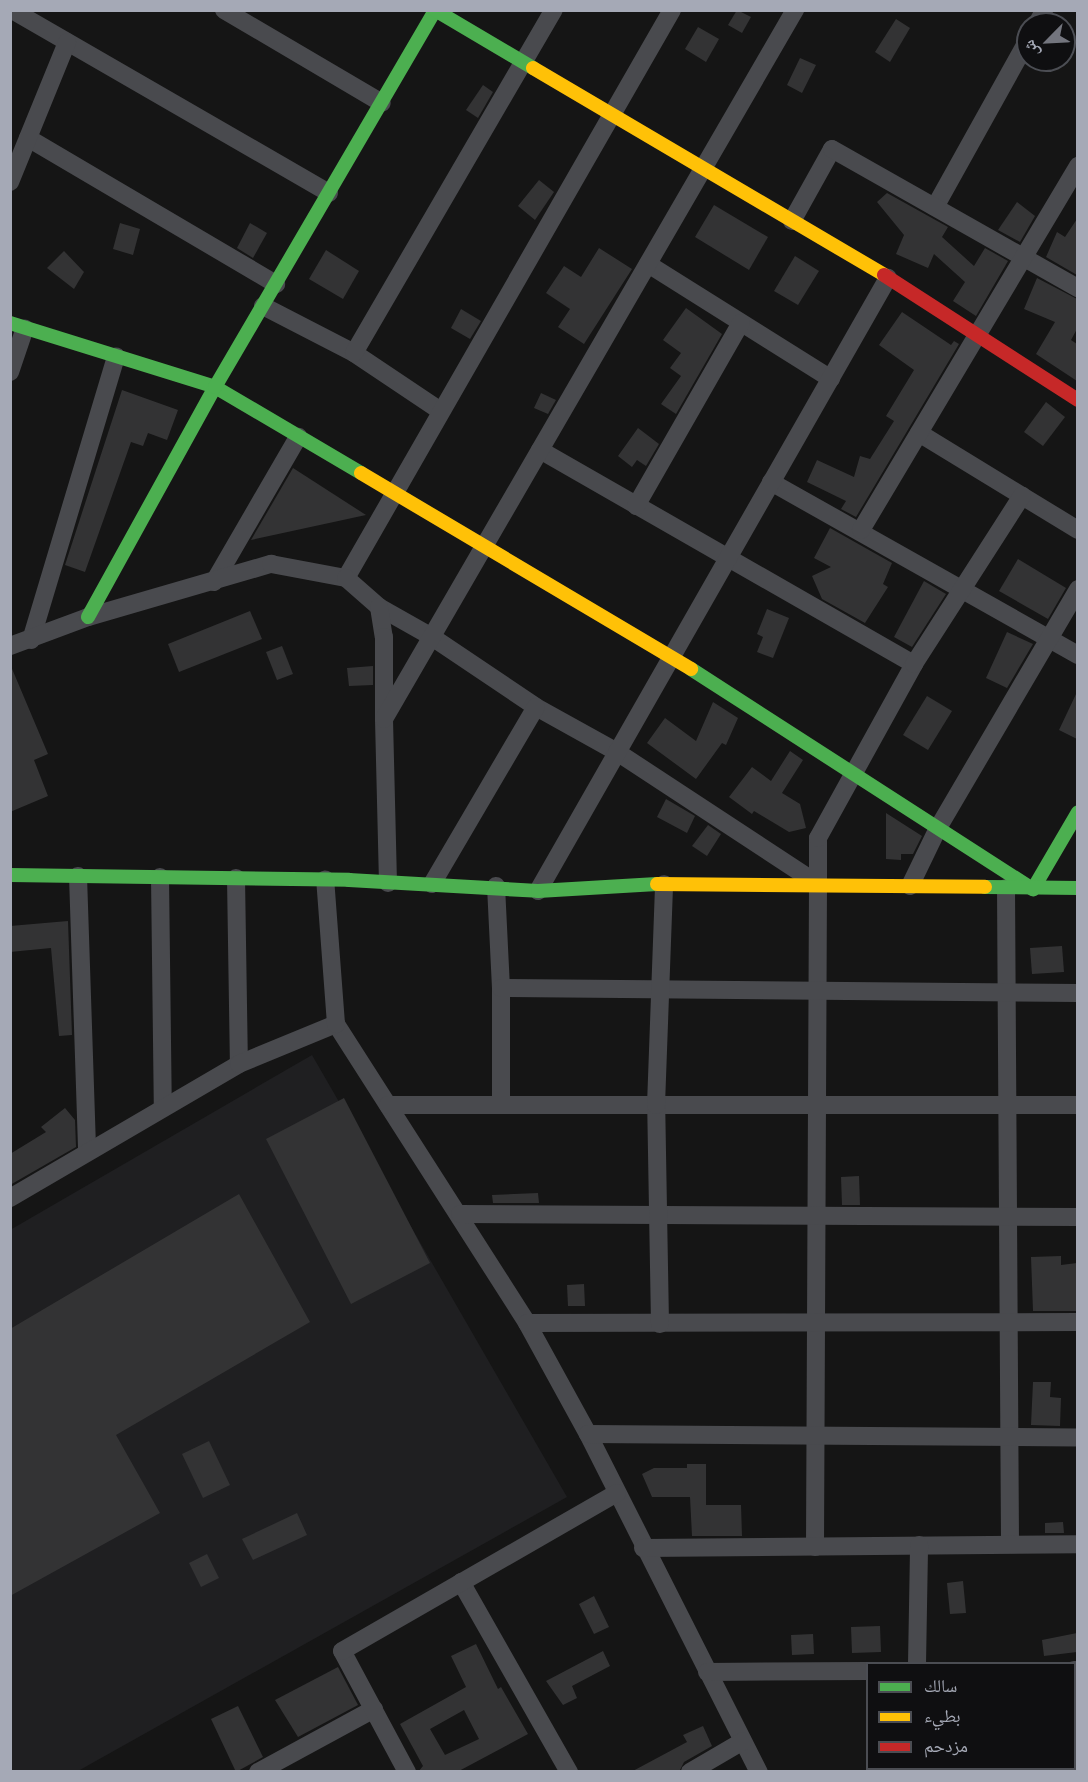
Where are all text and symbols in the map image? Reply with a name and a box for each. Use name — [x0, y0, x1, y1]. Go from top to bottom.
north arrow — [1016, 12, 1076, 72]
text: ش — [1017, 36, 1045, 61]
legend — [866, 1662, 1076, 1770]
text: سالك — [924, 1673, 957, 1698]
text: بطيء — [924, 1703, 961, 1728]
text: مزدحم — [924, 1733, 968, 1758]

